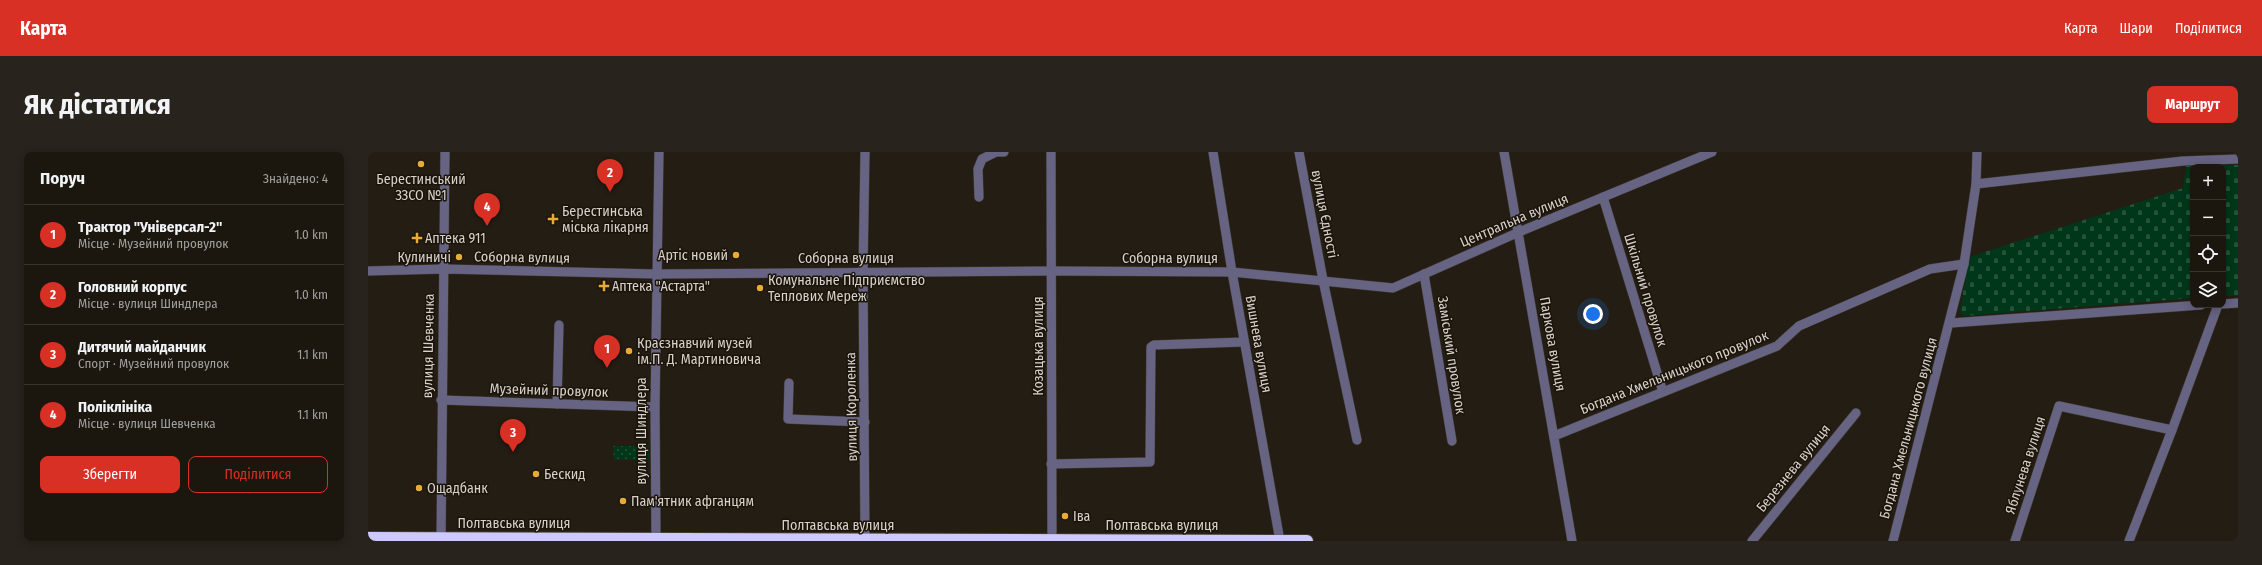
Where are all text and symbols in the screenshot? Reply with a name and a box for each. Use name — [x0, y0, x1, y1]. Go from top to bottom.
text: Карта — [20, 17, 67, 40]
text: Карта — [2064, 20, 2098, 37]
text: Шари — [2120, 20, 2153, 37]
text: Поділитися — [2175, 20, 2242, 37]
button: Маршрут — [2147, 86, 2238, 123]
text: Як дістатися — [24, 88, 171, 121]
marker: Берестинський ЗЗСО №1 — [416, 159, 426, 169]
pin: 2 — [597, 159, 623, 192]
map controls — [2190, 164, 2226, 308]
button: + — [2190, 164, 2226, 200]
text: Поруч — [40, 168, 85, 189]
street label: вулиця Єдності — [1308, 169, 1341, 260]
text: Знайдено: 4 — [263, 171, 328, 186]
place label: Берестинський ЗЗСО №1 — [376, 171, 466, 204]
street label: Центральна вулиця — [1457, 190, 1571, 251]
pin: 4 — [474, 193, 500, 226]
button: − — [2190, 200, 2226, 236]
place label: Берестинська міська лікарня — [562, 203, 649, 236]
marker: Берестинська міська лікарня — [547, 213, 559, 225]
text: Трактор "Універсал-2" — [78, 218, 222, 236]
text: 1 — [50, 227, 56, 242]
text: 1.0 km — [294, 227, 328, 242]
place label: Аптека 911 — [425, 230, 486, 247]
street label: Шкільний провулок — [1620, 232, 1671, 349]
marker: Аптека 911 — [412, 233, 422, 243]
text: Місце · Музейний провулок — [78, 236, 228, 251]
button: locate — [2190, 236, 2226, 272]
place label: Артіс новий — [658, 247, 728, 264]
street label: Соборна вулиця — [474, 248, 570, 267]
place label: Кулиничі — [397, 249, 451, 266]
marker: Артіс новий — [731, 250, 741, 260]
street label: Соборна вулиця — [798, 250, 894, 267]
street label: Соборна вулиця — [1122, 250, 1218, 267]
marker: Кулиничі — [454, 252, 464, 262]
place label: Комунальне Підприємство Теплових Мереж — [768, 272, 925, 305]
button: layers — [2190, 272, 2226, 308]
text: Головний корпус — [78, 278, 187, 296]
place label: Аптека "Астарта" — [612, 278, 710, 295]
marker: Аптека "Астарта" — [599, 281, 609, 291]
marker: Комунальне Підприємство Теплових Мереж — [755, 283, 765, 293]
text: 2 — [50, 287, 56, 302]
text: 1.0 km — [294, 287, 328, 302]
street label: вулиця Шевченка — [419, 293, 438, 399]
street label: Вишнева вулиця — [1242, 294, 1275, 394]
street label: Заміський провулок — [1434, 295, 1469, 416]
text: Місце · вулиця Шиндлера — [78, 296, 218, 311]
street label: Козацька вулиця — [1030, 296, 1047, 396]
street label: Паркова вулиця — [1536, 296, 1569, 393]
your location — [1583, 304, 1603, 324]
street label: Богдана Хмельницького провулок — [1578, 327, 1771, 418]
pin: 1 — [594, 335, 620, 368]
place label: Краєзнавчий музей ім.П. Д. Мартиновича — [637, 335, 761, 368]
street label: Богдана Хмельницького вулиця — [1876, 336, 1941, 521]
text: Дитячий майданчик — [78, 338, 206, 356]
marker: Краєзнавчий музей ім.П. Д. Мартиновича — [624, 346, 634, 356]
text: 3 — [50, 347, 56, 362]
text: 1.1 km — [297, 347, 328, 362]
street label: вулиця Короленка — [842, 352, 861, 462]
text: Спорт · Музейний провулок — [78, 356, 229, 371]
street label: вулиця Шиндлера — [633, 377, 650, 485]
street label: Музейний провулок — [489, 380, 609, 401]
text: Поліклініка — [78, 398, 152, 416]
text: 4 — [50, 407, 56, 422]
text: 1.1 km — [297, 407, 328, 422]
street label: Яблунева вулиця — [2002, 414, 2049, 516]
text: Місце · вулиця Шевченка — [78, 416, 216, 431]
pin: 3 — [500, 419, 526, 452]
street label: Березнева вулиця — [1753, 421, 1834, 516]
button: Зберегти — [40, 456, 180, 493]
button: Поділитися — [188, 456, 328, 493]
place label: Бескид — [544, 466, 585, 483]
marker: Бескид — [531, 469, 541, 479]
place label: Ощадбанк — [427, 480, 488, 497]
marker: Ощадбанк — [414, 483, 424, 493]
place label: Пам'ятник афганцям — [631, 493, 754, 510]
marker: Пам'ятник афганцям — [618, 496, 628, 506]
place label: Іва — [1073, 508, 1091, 525]
marker: Іва — [1060, 511, 1070, 521]
street label: Полтавська вулиця — [458, 515, 570, 532]
street label: Полтавська вулиця — [782, 517, 894, 534]
street label: Полтавська вулиця — [1106, 517, 1218, 534]

